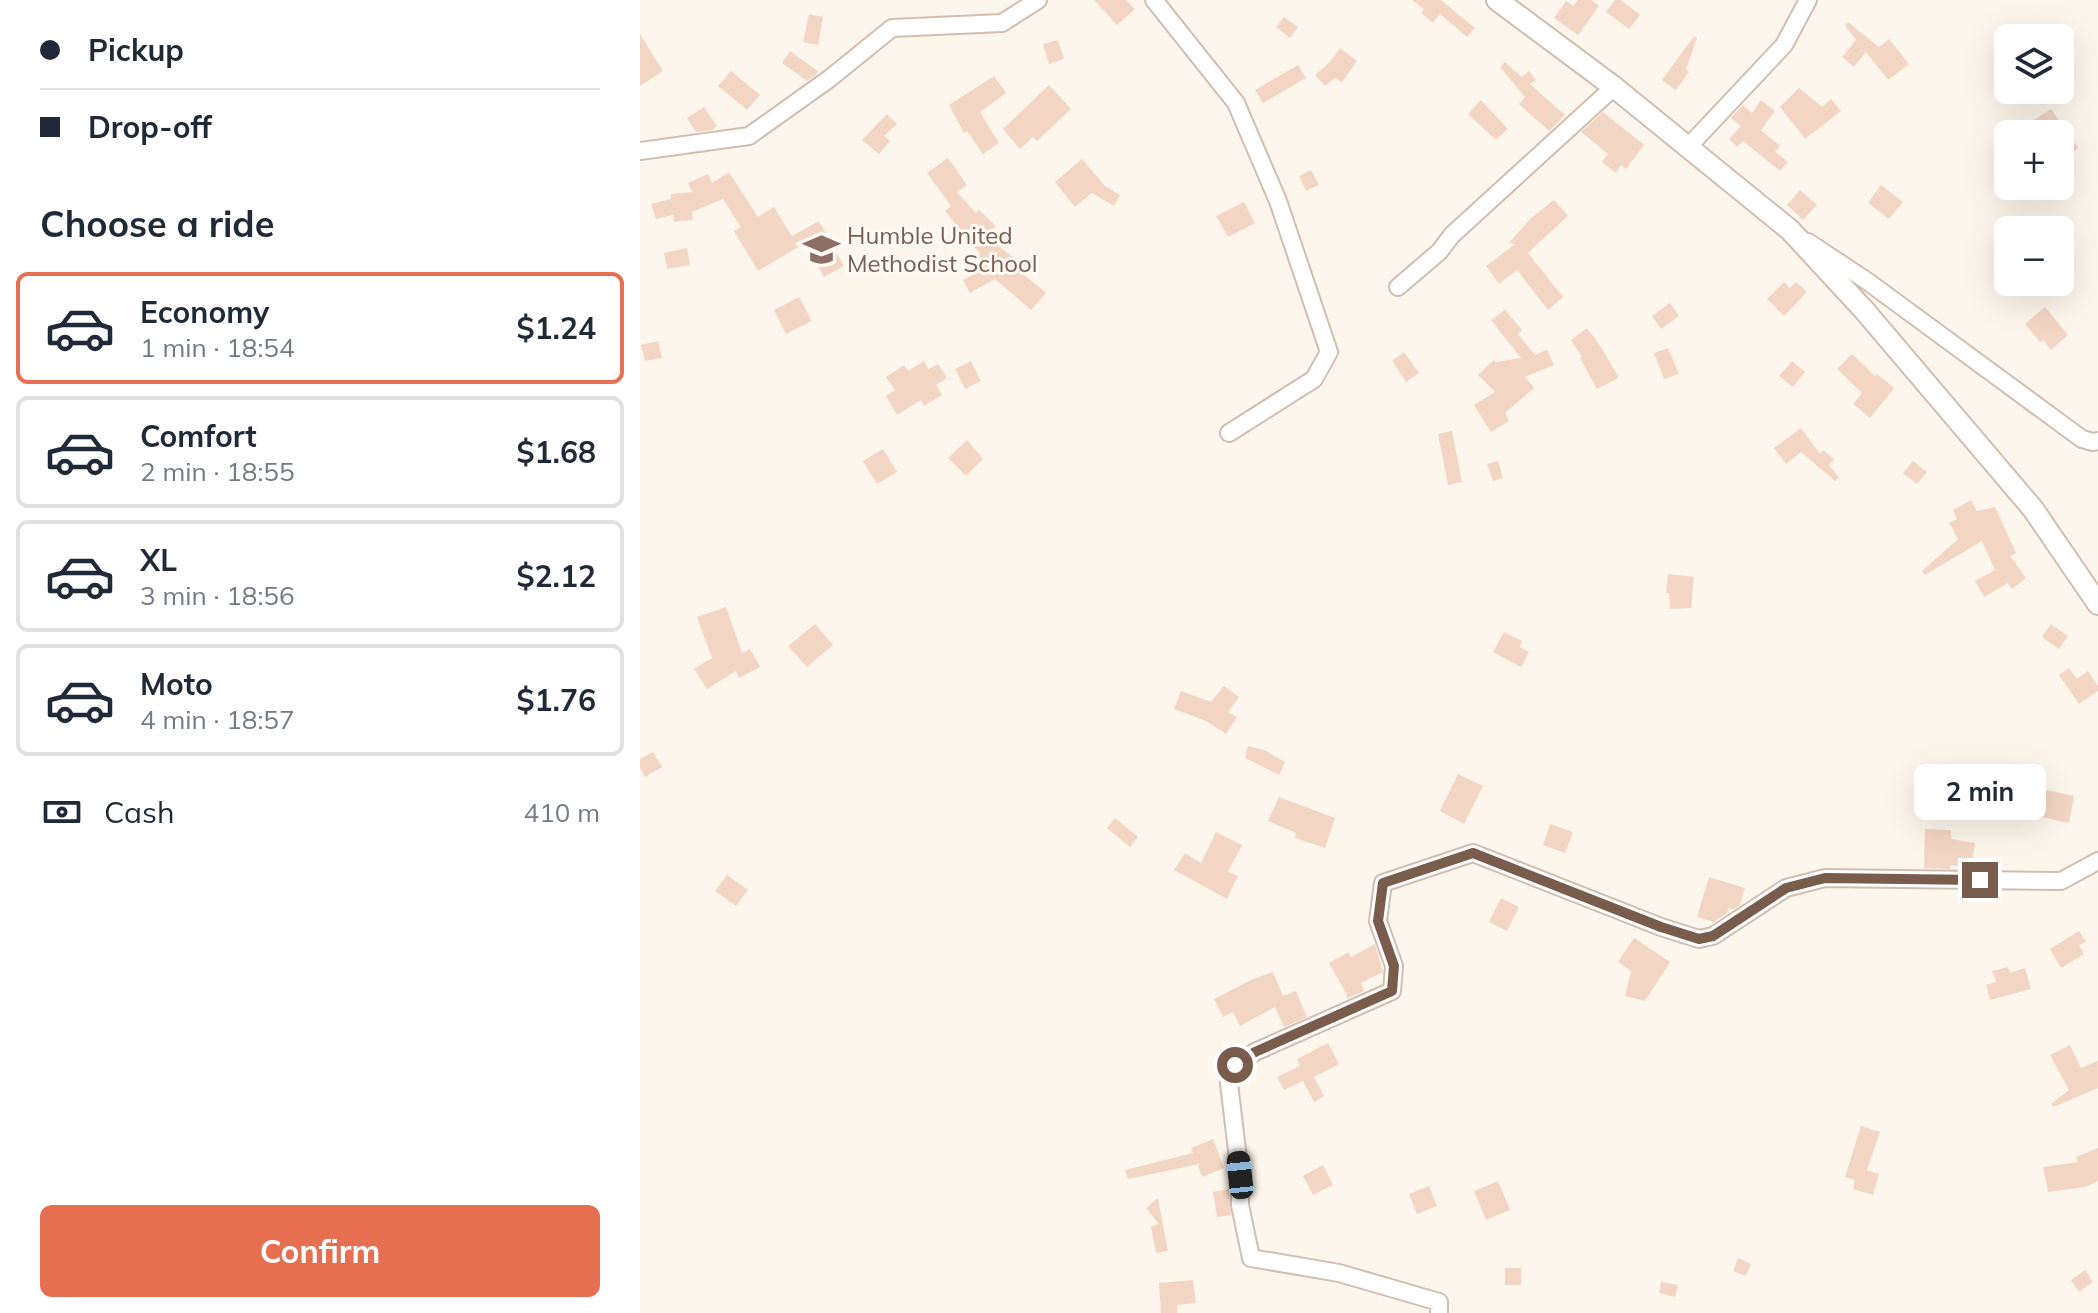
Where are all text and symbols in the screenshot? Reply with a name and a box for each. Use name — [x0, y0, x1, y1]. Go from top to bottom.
map controls — [1994, 24, 2074, 296]
button: layers — [1994, 24, 2074, 104]
text: Pickup — [88, 31, 184, 69]
text: Drop-off — [88, 108, 212, 146]
button: + — [1994, 120, 2074, 200]
text: Choose a ride — [40, 201, 274, 246]
button: − — [1994, 216, 2074, 296]
place label: Humble United Methodist School — [847, 220, 1037, 278]
school or university icon: Humble United Methodist School — [802, 230, 840, 268]
icon: car — [44, 292, 116, 364]
text: Economy — [140, 293, 269, 331]
text: $1.24 — [517, 309, 596, 347]
text: 1 min · 18:54 — [140, 331, 295, 364]
icon: car — [44, 416, 116, 488]
text: Comfort — [140, 417, 257, 455]
text: $1.68 — [517, 433, 596, 471]
text: 2 min · 18:55 — [140, 455, 295, 488]
icon: car — [44, 540, 116, 612]
text: XL — [140, 541, 177, 579]
text: $2.12 — [517, 557, 596, 595]
text: 3 min · 18:56 — [140, 579, 295, 612]
icon: car — [44, 664, 116, 736]
text: Moto — [140, 665, 213, 703]
text: $1.76 — [517, 681, 596, 719]
text: 4 min · 18:57 — [140, 703, 295, 736]
callout: 2 min — [1914, 764, 2046, 820]
text: 2 min — [1946, 775, 2014, 808]
icon: cash — [40, 790, 84, 834]
text: Cash — [104, 793, 175, 831]
text: 410 m — [524, 796, 600, 829]
route end — [1962, 862, 1998, 898]
route start — [1217, 1047, 1253, 1083]
car — [1226, 1150, 1254, 1200]
button: Confirm — [40, 1205, 600, 1297]

